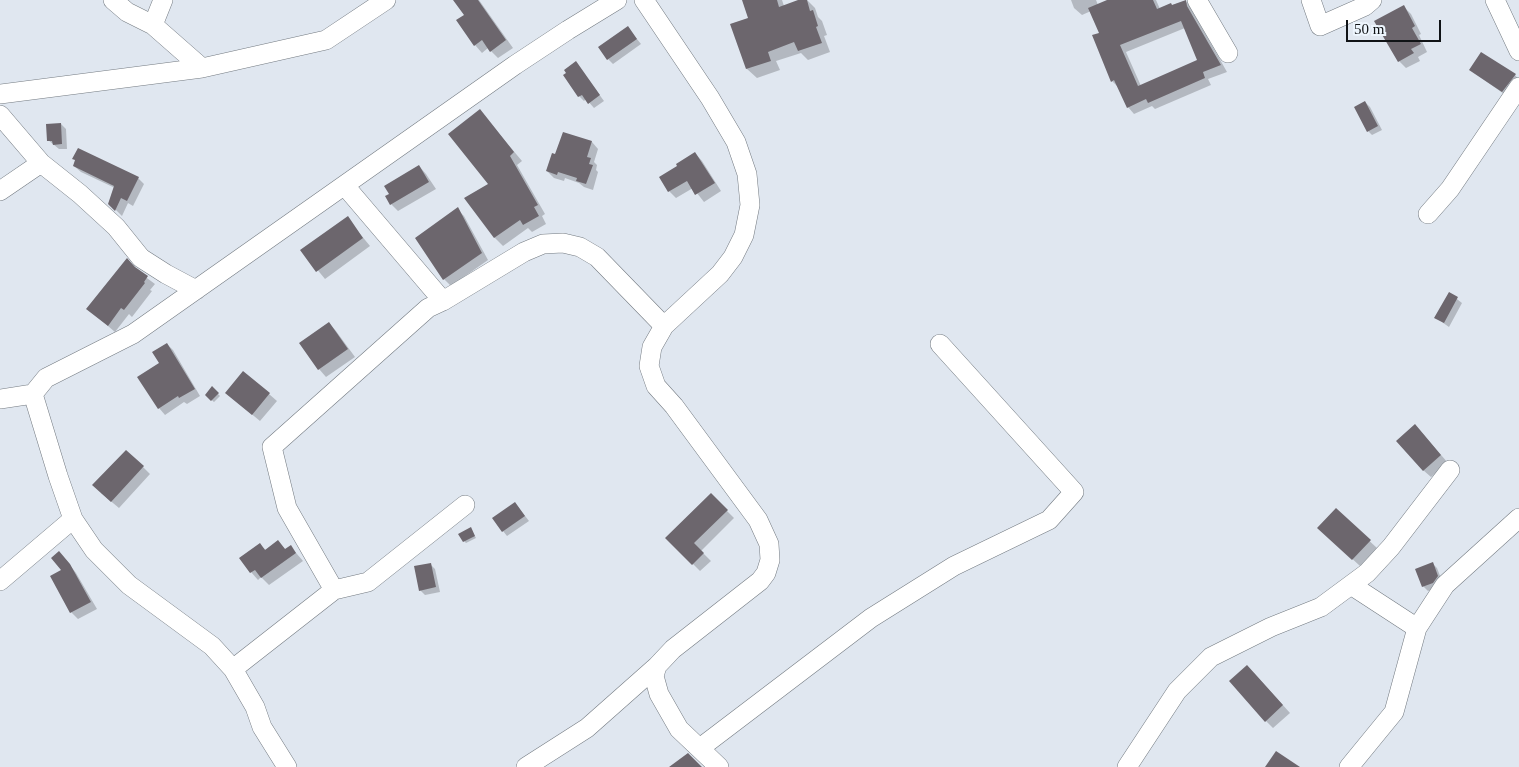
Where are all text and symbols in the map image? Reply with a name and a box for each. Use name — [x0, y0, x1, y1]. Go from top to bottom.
scale bar — [1349, 10, 1444, 42]
text: 50 m — [1354, 21, 1384, 37]

